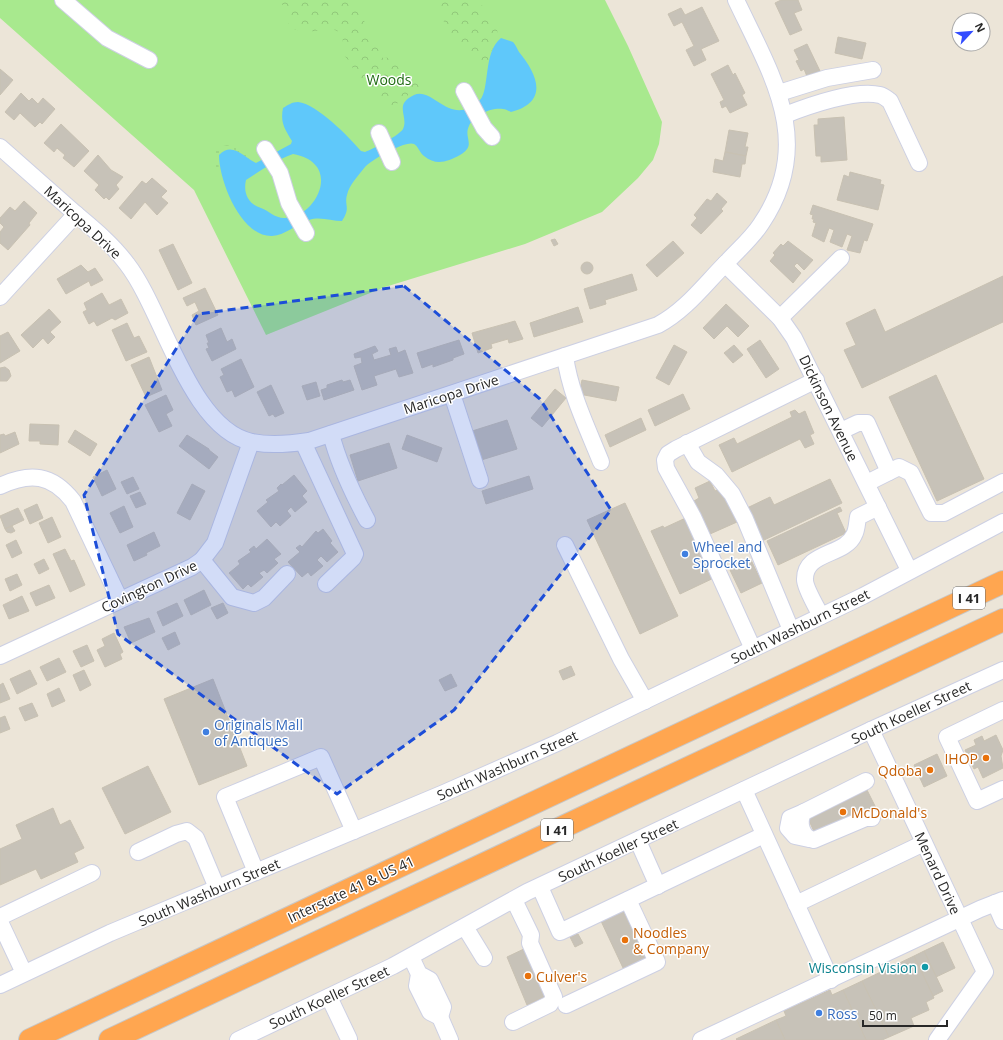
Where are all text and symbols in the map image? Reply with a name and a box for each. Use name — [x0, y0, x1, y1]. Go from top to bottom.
north arrow — [951, 12, 991, 52]
text: N — [972, 20, 989, 35]
park label: Woods — [366, 70, 412, 89]
street label: Maricopa Drive — [40, 181, 126, 263]
street label: Dickinson Avenue — [795, 352, 863, 464]
street label: Maricopa Drive — [401, 370, 501, 418]
place label: Wheel and Sprocket — [693, 537, 762, 572]
marker: Wheel and Sprocket — [680, 549, 690, 559]
street label: Covington Drive — [98, 555, 200, 617]
street label: South Washburn Street — [727, 584, 873, 668]
road number: I 41 — [953, 587, 985, 609]
street label: South Koeller Street — [848, 676, 974, 748]
place label: Originals Mall of Antiques — [214, 715, 303, 750]
street label: South Washburn Street — [434, 725, 580, 805]
marker: Originals Mall of Antiques — [201, 727, 211, 737]
place label: IHOP — [944, 749, 978, 768]
marker: IHOP — [981, 753, 991, 763]
place label: Qdoba — [878, 761, 922, 780]
marker: Qdoba — [925, 765, 935, 775]
place label: McDonald's — [851, 803, 927, 822]
marker: McDonald's — [838, 807, 848, 817]
street label: South Koeller Street — [555, 814, 681, 886]
road number: I 41 — [541, 819, 573, 841]
street label: Menard Drive — [911, 829, 965, 917]
street label: Interstate 41 & US 41 — [284, 851, 418, 927]
street label: South Washburn Street — [135, 854, 283, 930]
place label: Noodles & Company — [633, 923, 710, 958]
marker: Noodles & Company — [620, 935, 630, 945]
place label: Wisconsin Vision — [809, 958, 917, 977]
street label: South Koeller Street — [266, 961, 392, 1033]
marker: Wisconsin Vision — [920, 962, 930, 972]
place label: Culver's — [536, 967, 588, 986]
marker: Culver's — [523, 971, 533, 981]
scale bar — [863, 1002, 947, 1028]
place label: Ross — [827, 1004, 858, 1023]
text: 50 m — [869, 1007, 897, 1024]
marker: Ross — [814, 1008, 824, 1018]

